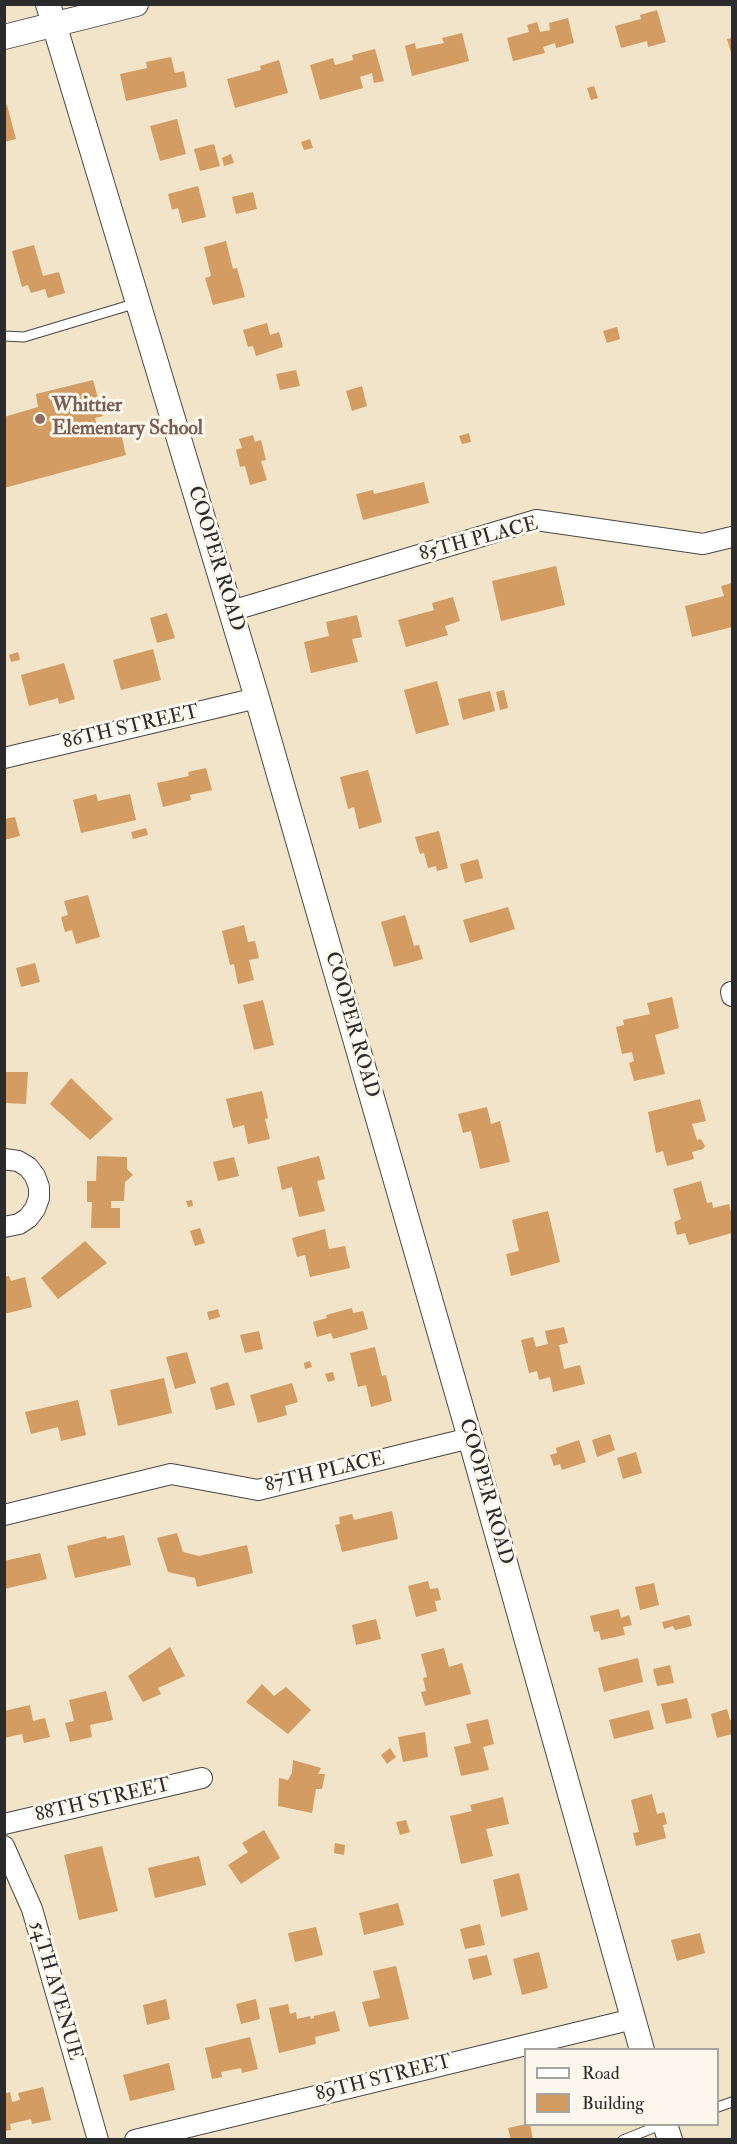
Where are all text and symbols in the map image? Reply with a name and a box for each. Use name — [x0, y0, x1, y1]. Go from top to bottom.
place label: Whittier Elementary School — [52, 395, 203, 442]
marker: Whittier Elementary School — [33, 412, 47, 426]
street label: COOPER ROAD — [182, 483, 248, 635]
street label: 85TH PLACE — [417, 513, 541, 567]
street label: 86TH STREET — [61, 701, 201, 755]
street label: COOPER ROAD — [319, 949, 383, 1101]
street label: COOPER ROAD — [453, 1416, 517, 1568]
street label: 87TH PLACE — [263, 1448, 387, 1498]
street label: 88TH STREET — [33, 1774, 173, 1828]
street label: 54TH AVENUE — [24, 1919, 86, 2063]
legend — [524, 2048, 719, 2126]
street label: 89TH STREET — [314, 2051, 454, 2107]
text: Road — [582, 2062, 620, 2085]
text: Building — [582, 2092, 644, 2115]

